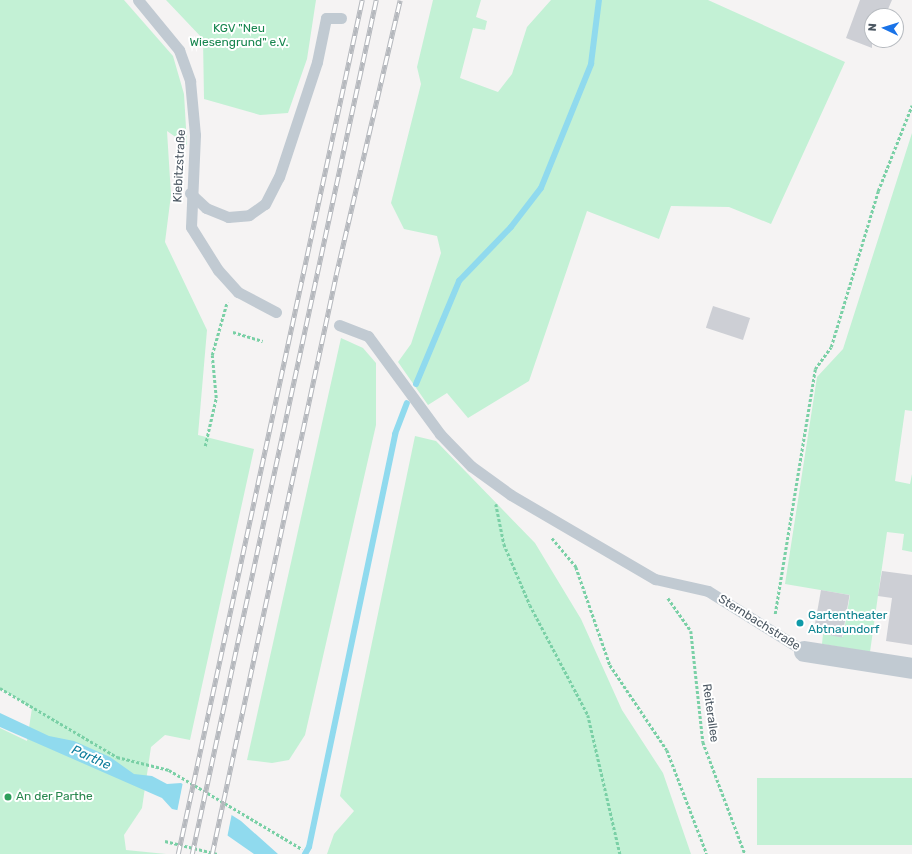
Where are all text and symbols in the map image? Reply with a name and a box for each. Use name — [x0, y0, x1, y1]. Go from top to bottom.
north arrow — [864, 8, 904, 48]
park label: KGV "Neu Wiesengrund" e.V. — [189, 22, 289, 50]
text: N — [866, 23, 879, 32]
street label: Kiebitzstraße — [171, 129, 189, 203]
street label: Sternbachstraße — [715, 592, 803, 654]
place label: Gartentheater Abtnaundorf — [808, 609, 887, 637]
marker: Gartentheater Abtnaundorf — [795, 618, 805, 628]
street label: Reiterallee — [699, 683, 721, 743]
water label: Parthe — [69, 743, 113, 773]
place label: An der Parthe — [16, 790, 93, 804]
marker: An der Parthe — [3, 792, 13, 802]

